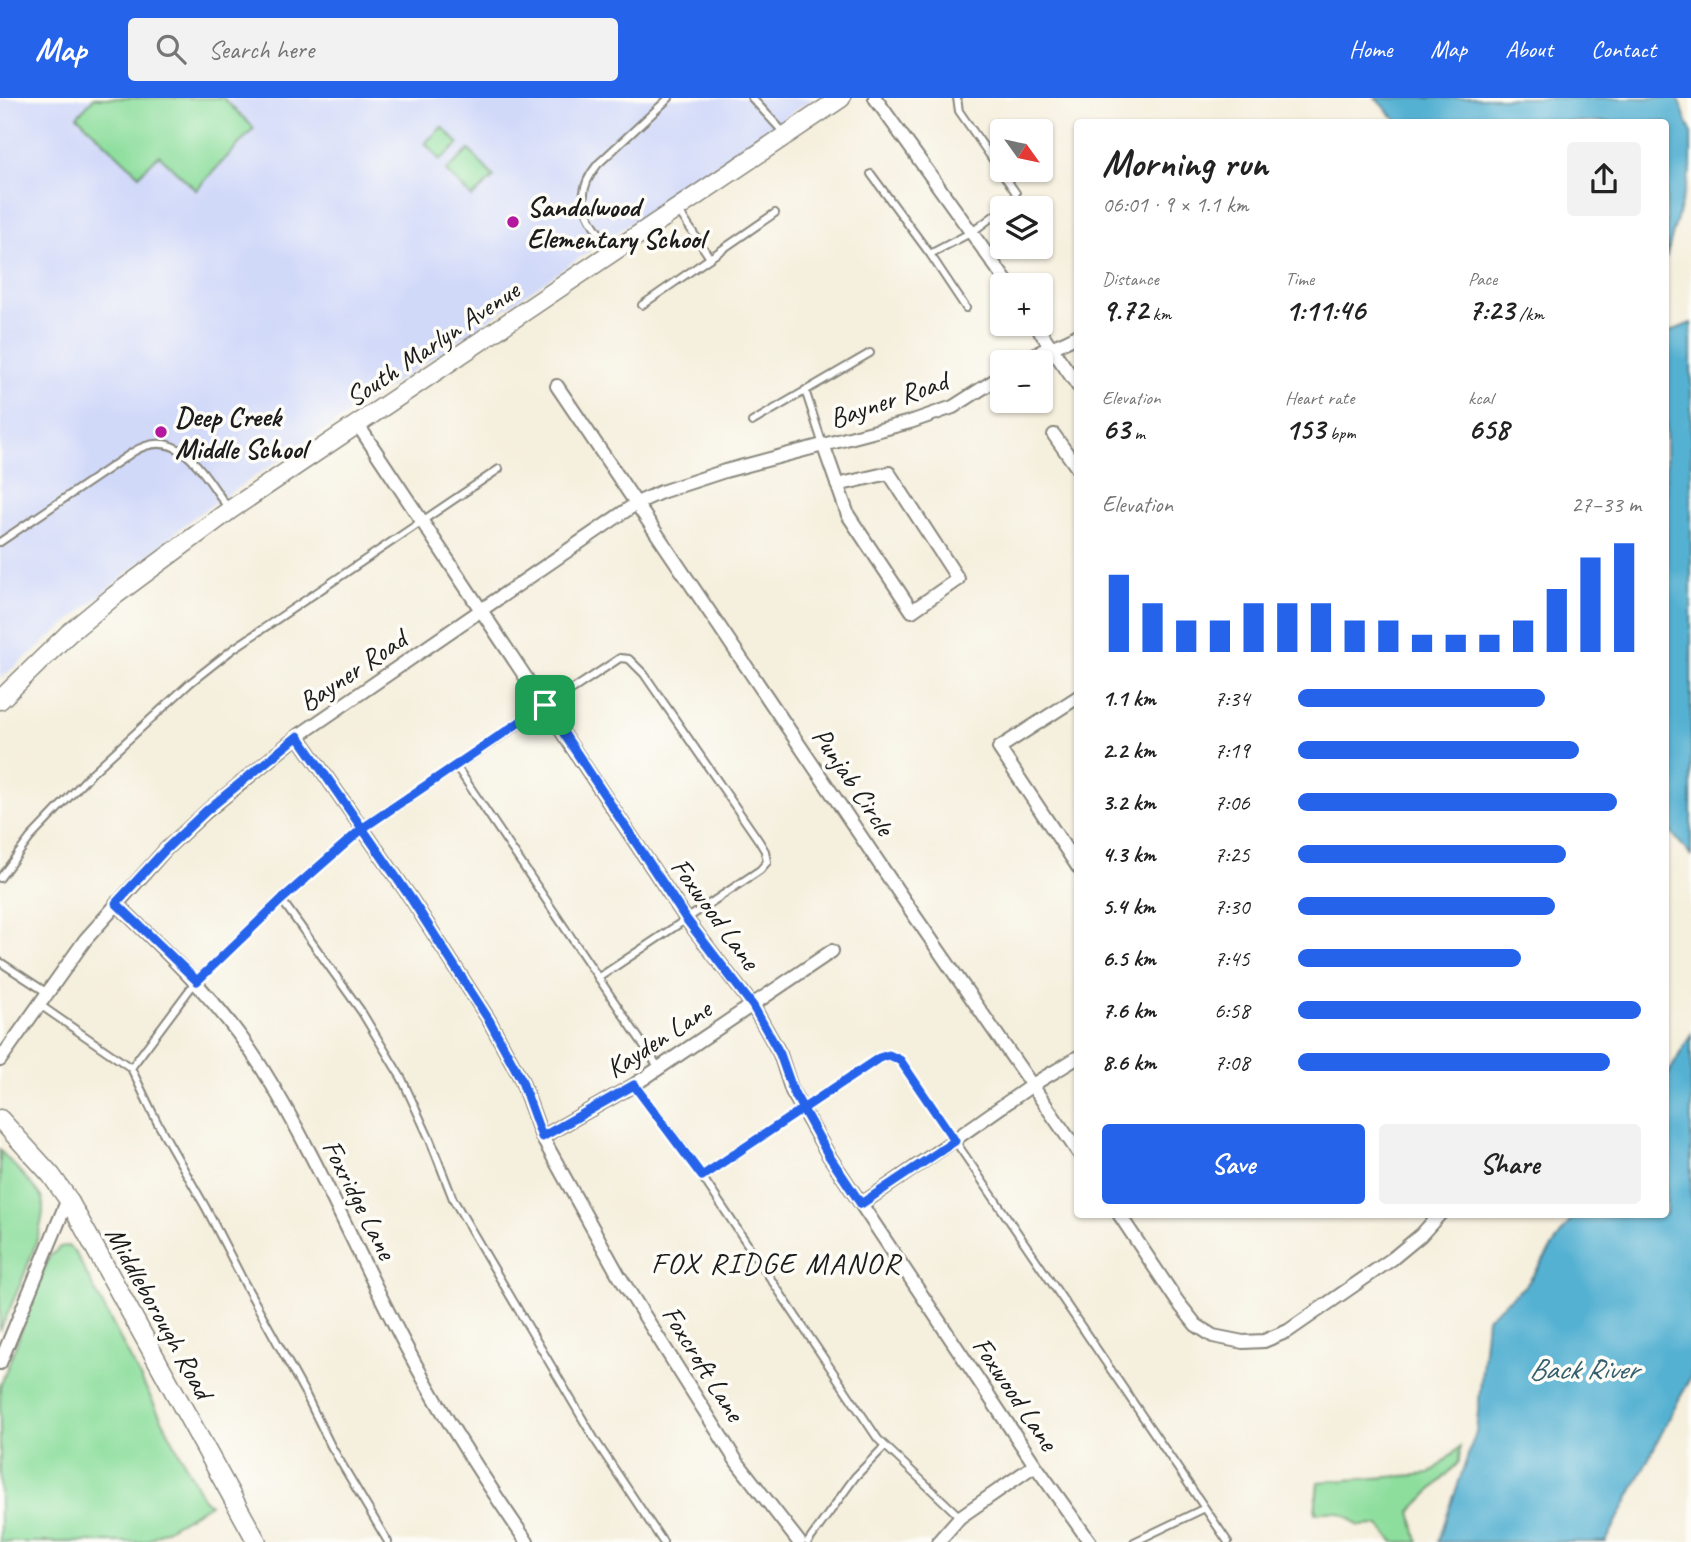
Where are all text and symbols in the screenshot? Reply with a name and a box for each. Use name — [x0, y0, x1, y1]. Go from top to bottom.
search box — [128, 18, 618, 81]
text: Map — [35, 28, 86, 70]
icon: search — [152, 30, 190, 68]
text: Search here — [208, 33, 314, 66]
text: Home — [1349, 34, 1392, 64]
text: Map — [1430, 34, 1467, 64]
text: About — [1505, 34, 1553, 64]
text: Contact — [1591, 34, 1656, 64]
north arrow — [990, 119, 1054, 182]
map controls — [990, 119, 1053, 413]
text: Morning run — [1102, 140, 1268, 187]
button: share — [1567, 142, 1641, 216]
place label: Sandalwood Elementary School — [527, 189, 710, 256]
text: 06:01 · 9 × 1.1 km — [1102, 190, 1248, 219]
button: layers — [990, 196, 1053, 259]
marker: Sandalwood Elementary School — [505, 214, 521, 230]
text: Distance — [1102, 267, 1159, 291]
text: Time — [1285, 267, 1314, 291]
text: Pace — [1468, 267, 1497, 291]
street label: South Marlyn Avenue — [339, 271, 527, 414]
button: + — [990, 273, 1053, 336]
text: 9.72 — [1102, 291, 1148, 329]
text: 1:11:46 — [1285, 291, 1365, 329]
text: 7:23 — [1468, 291, 1514, 329]
text: km — [1148, 302, 1171, 326]
text: /km — [1514, 302, 1544, 326]
button: − — [990, 350, 1053, 413]
street label: Bayner Road — [825, 362, 955, 436]
text: Elevation — [1102, 386, 1160, 410]
text: Heart rate — [1285, 386, 1354, 410]
text: kcal — [1468, 386, 1493, 410]
place label: Deep Creek Middle School — [175, 399, 312, 466]
text: 63 — [1102, 410, 1130, 448]
text: 153 — [1285, 410, 1325, 448]
text: 658 — [1468, 410, 1509, 448]
text: m — [1130, 421, 1145, 445]
text: bpm — [1325, 421, 1356, 445]
marker: Deep Creek Middle School — [153, 424, 169, 440]
text: Elevation — [1102, 490, 1173, 519]
text: 27–33 m — [1571, 490, 1641, 519]
street label: Bayner Road — [292, 620, 416, 719]
pin — [515, 675, 575, 735]
text: 1.1 km — [1102, 684, 1156, 713]
text: 7:34 — [1214, 684, 1250, 713]
icon: arrive — [526, 686, 564, 724]
street label: Punjab Circle — [805, 720, 904, 844]
text: 2.2 km — [1102, 736, 1156, 765]
text: 7:19 — [1214, 736, 1250, 765]
text: 3.2 km — [1102, 788, 1156, 817]
text: 7:06 — [1214, 788, 1250, 817]
text: 4.3 km — [1102, 840, 1156, 869]
text: 7:25 — [1214, 840, 1250, 869]
street label: Foxwood Lane — [663, 851, 769, 978]
text: 5.4 km — [1102, 892, 1155, 921]
text: 7:30 — [1214, 892, 1250, 921]
text: 6.5 km — [1102, 944, 1156, 973]
text: 7:45 — [1214, 944, 1250, 973]
street label: Kayden Lane — [599, 990, 719, 1085]
text: 7.6 km — [1102, 996, 1156, 1025]
text: 6:58 — [1214, 996, 1250, 1025]
text: 8.6 km — [1102, 1048, 1156, 1077]
text: 7:08 — [1214, 1048, 1250, 1077]
button: Save — [1102, 1124, 1365, 1204]
button: Share — [1379, 1124, 1641, 1204]
street label: Foxridge Lane — [315, 1134, 405, 1267]
street label: Middleborough Road — [98, 1220, 223, 1408]
district label: FOX RIDGE MANOR — [651, 1244, 903, 1282]
street label: Foxcroft Lane — [654, 1299, 754, 1429]
street label: Foxwood Lane — [965, 1330, 1067, 1458]
water label: Back River — [1529, 1350, 1642, 1388]

